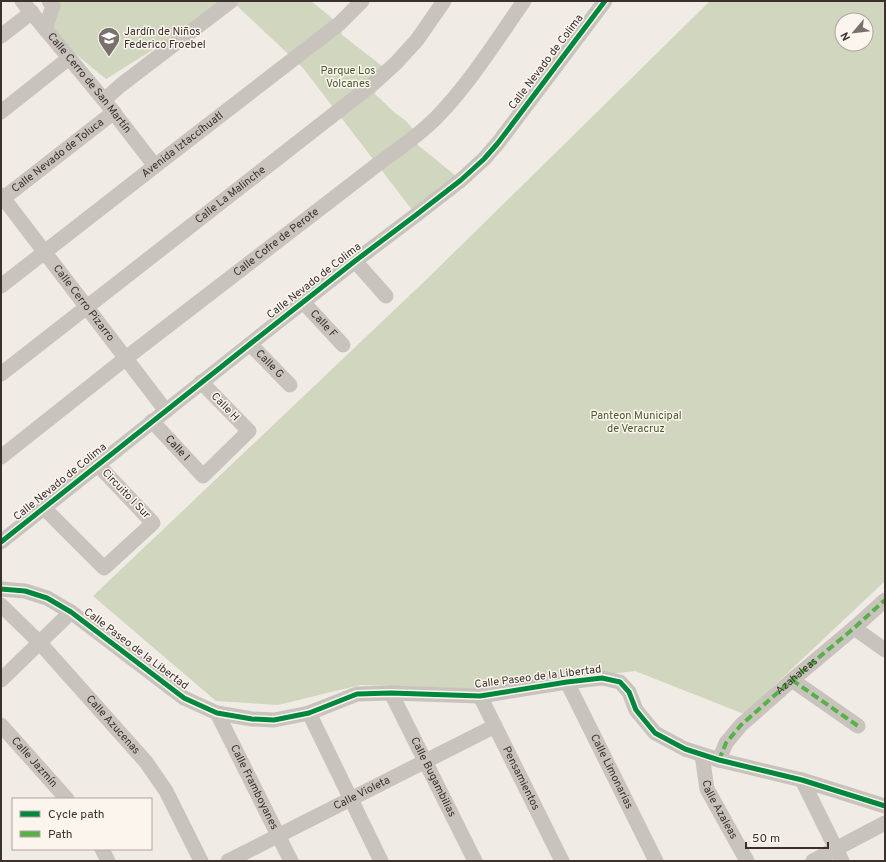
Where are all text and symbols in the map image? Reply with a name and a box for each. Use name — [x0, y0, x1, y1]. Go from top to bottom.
street label: Calle Nevado de Colima — [506, 11, 587, 112]
north arrow — [834, 12, 874, 52]
school or university icon: Jardín de Niños Federico Froebel — [96, 25, 122, 58]
place label: Jardín de Niños Federico Froebel — [124, 25, 206, 52]
text: N — [838, 29, 854, 43]
street label: Calle Cerro de San Martín — [44, 30, 134, 136]
park label: Parque Los Volcanes — [321, 64, 375, 91]
street label: Avenida Iztaccíhuatl — [139, 109, 226, 181]
street label: Calle Nevado de Toluca — [9, 115, 107, 196]
street label: Calle La Malinche — [192, 163, 269, 227]
street label: Calle Cofre de Perote — [231, 205, 322, 280]
street label: Calle Nevado de Colima — [264, 240, 364, 322]
street label: Calle Cerro Pizarro — [50, 262, 117, 344]
street label: Calle F — [307, 307, 340, 341]
street label: Calle G — [252, 347, 287, 381]
street label: Calle H — [208, 390, 242, 424]
park label: Panteon Municipal de Veracruz — [590, 409, 682, 436]
street label: Calle I — [162, 432, 193, 464]
street label: Calle Nevado de Colima — [11, 440, 110, 524]
street label: Circuito I Sur — [99, 466, 154, 522]
street label: Calle Paseo de la Libertad — [81, 605, 191, 693]
street label: Azahaleas — [773, 654, 821, 698]
street label: Calle Paseo de la Libertad — [474, 662, 602, 692]
street label: Calle Azucenas — [83, 692, 143, 757]
street label: Calle Limonarias — [587, 732, 636, 811]
street label: Calle Jazmín — [8, 734, 60, 790]
street label: Calle Bugambilias — [407, 735, 459, 819]
street label: Calle Framboyanes — [227, 742, 281, 832]
street label: Pensamientos — [499, 744, 543, 813]
street label: Calle Violeta — [331, 773, 393, 813]
street label: Calle Azaleas — [699, 779, 740, 842]
legend — [12, 798, 152, 850]
text: Cycle path — [48, 807, 105, 823]
scale bar — [746, 824, 828, 850]
text: Path — [48, 827, 73, 843]
text: 50 m — [752, 831, 780, 847]

